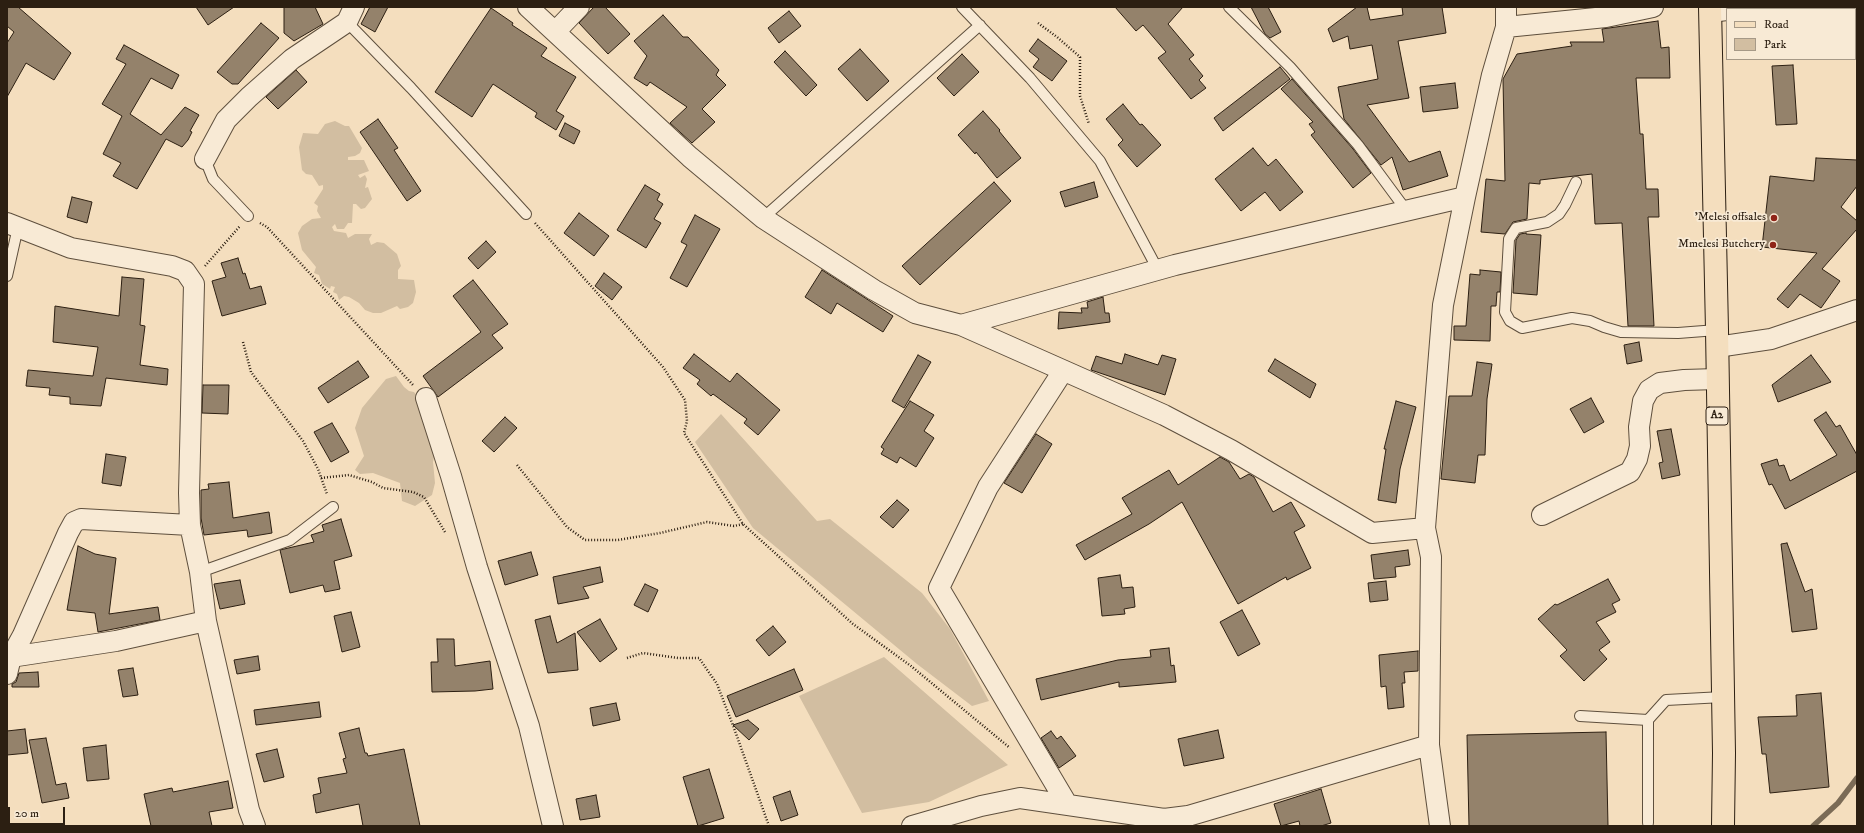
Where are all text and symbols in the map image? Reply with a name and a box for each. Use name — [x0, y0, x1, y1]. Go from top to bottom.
legend — [1726, 8, 1856, 60]
text: Road — [1764, 17, 1789, 32]
text: Park — [1764, 37, 1786, 52]
place label: 'Melesi offsales — [1695, 211, 1766, 225]
marker: 'Melesi offsales — [1769, 213, 1779, 223]
place label: Mmelesi Butchery — [1678, 238, 1765, 252]
marker: Mmelesi Butchery — [1768, 240, 1778, 250]
road number: A2 — [1706, 407, 1728, 425]
scale bar — [10, 799, 67, 825]
text: 20 m — [15, 806, 39, 821]

